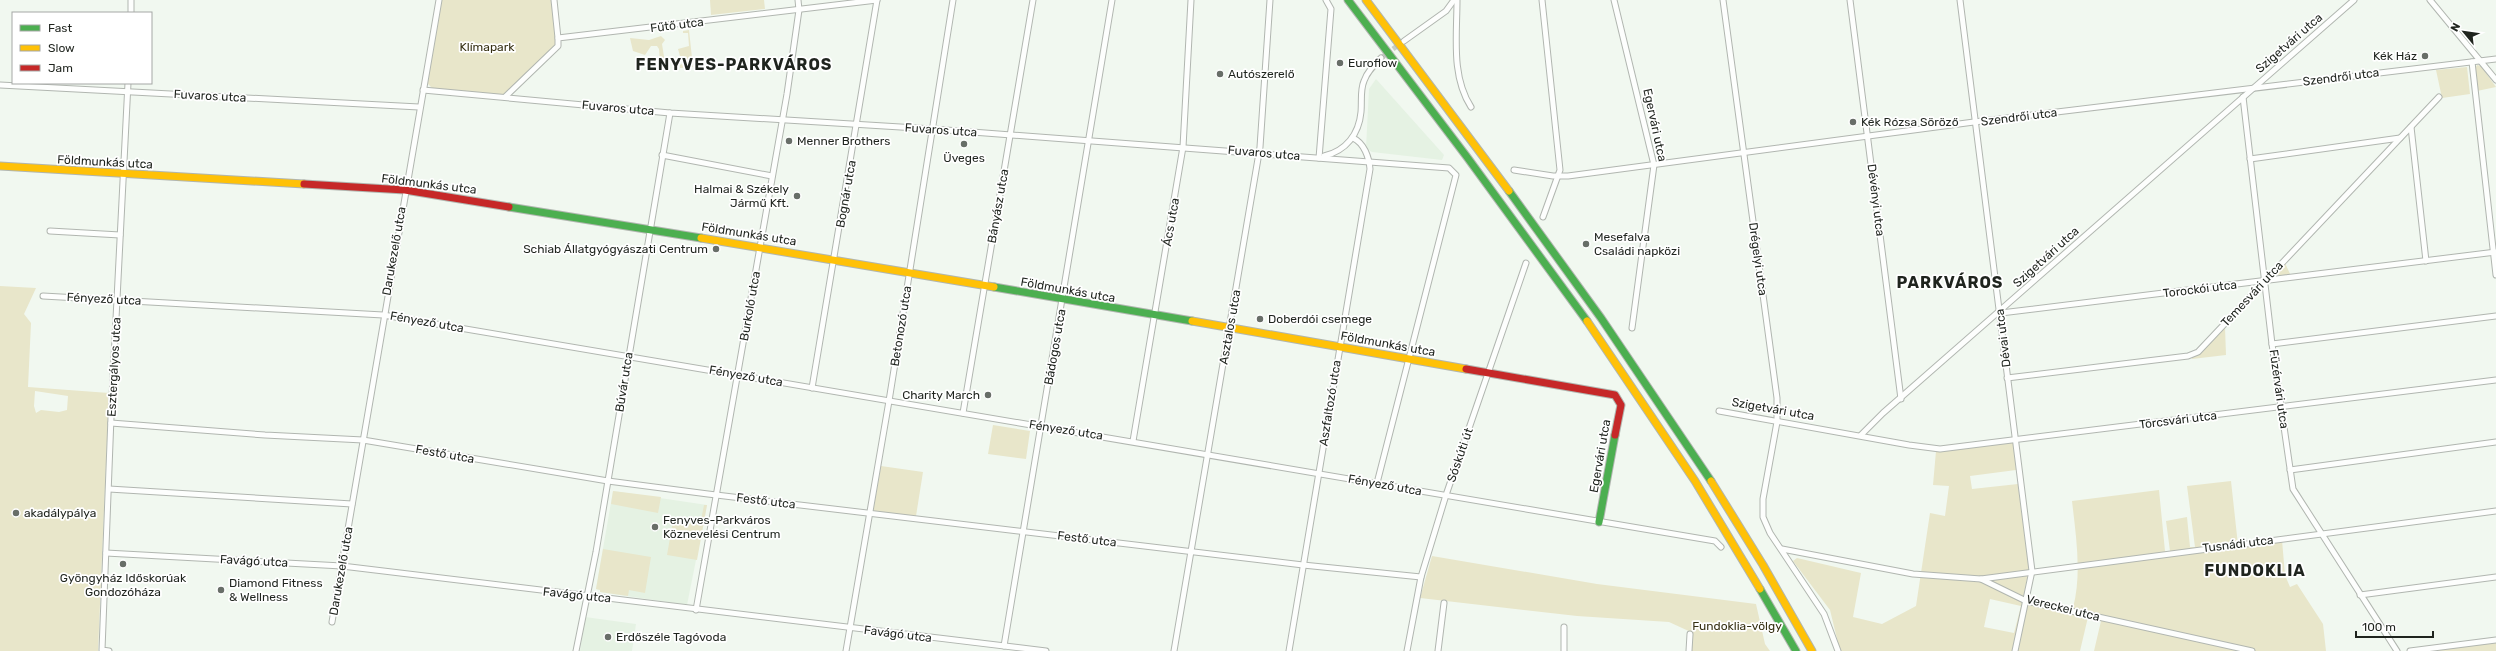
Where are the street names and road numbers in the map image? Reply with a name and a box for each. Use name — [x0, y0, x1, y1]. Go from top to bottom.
street label: Szigetvári utca — [2253, 10, 2325, 76]
street label: Fűtő utca — [649, 15, 705, 35]
street label: Szendrői utca — [2302, 65, 2380, 89]
street label: Fuvaros utca — [173, 87, 247, 105]
street label: Egervári utca — [1640, 87, 1670, 163]
street label: Fuvaros utca — [581, 98, 655, 118]
street label: Szendrői utca — [1980, 105, 2058, 129]
street label: Fuvaros utca — [904, 120, 978, 140]
street label: Fuvaros utca — [1227, 143, 1301, 163]
street label: Földmunkás utca — [57, 152, 153, 172]
street label: Bognár utca — [833, 159, 859, 229]
street label: Dévényi utca — [1865, 163, 1887, 237]
street label: Bányász utca — [985, 168, 1011, 244]
street label: Földmunkás utca — [381, 171, 477, 197]
street label: Ács utca — [1160, 197, 1182, 247]
street label: Darukezelő utca — [379, 205, 409, 297]
street label: Földmunkás utca — [701, 220, 797, 248]
street label: Drégelyi utca — [1746, 221, 1770, 297]
street label: Szigetvári utca — [2010, 224, 2082, 290]
street label: Temesvári utca — [2218, 258, 2286, 330]
street label: Burkoló utca — [737, 270, 763, 342]
street label: Földmunkás utca — [1020, 275, 1116, 305]
street label: Torockói utca — [2162, 278, 2238, 300]
street label: Betonozó utca — [888, 285, 914, 367]
street label: Asztalos utca — [1217, 289, 1243, 365]
street label: Fényező utca — [66, 290, 142, 308]
street label: Bádogos utca — [1041, 308, 1069, 386]
street label: Dévai utca — [1992, 308, 2014, 368]
street label: Fényező utca — [389, 309, 465, 335]
street label: Esztergályos utca — [104, 317, 124, 417]
street label: Földmunkás utca — [1340, 329, 1436, 359]
street label: Füzérvári utca — [2267, 348, 2291, 430]
street label: Búvár utca — [612, 351, 636, 413]
street label: Aszfaltozó utca — [1316, 359, 1344, 447]
street label: Fényező utca — [708, 363, 784, 389]
street label: Szigetvári utca — [1731, 395, 1815, 423]
street label: Törcsvári utca — [2138, 408, 2218, 432]
street label: Fényező utca — [1028, 417, 1104, 443]
street label: Egervári utca — [1587, 418, 1613, 494]
street label: Sóskúti út — [1444, 426, 1476, 484]
street label: Festő utca — [415, 442, 475, 466]
street label: Fényező utca — [1347, 472, 1423, 498]
street label: Festő utca — [736, 490, 796, 512]
street label: Darukezelő utca — [326, 525, 356, 617]
street label: Festő utca — [1057, 528, 1117, 550]
street label: Tusnádi utca — [2202, 533, 2274, 555]
street label: Favágó utca — [220, 552, 288, 570]
street label: Favágó utca — [542, 584, 612, 606]
street label: Vereckei utca — [2025, 592, 2101, 624]
street label: Favágó utca — [863, 623, 933, 645]

